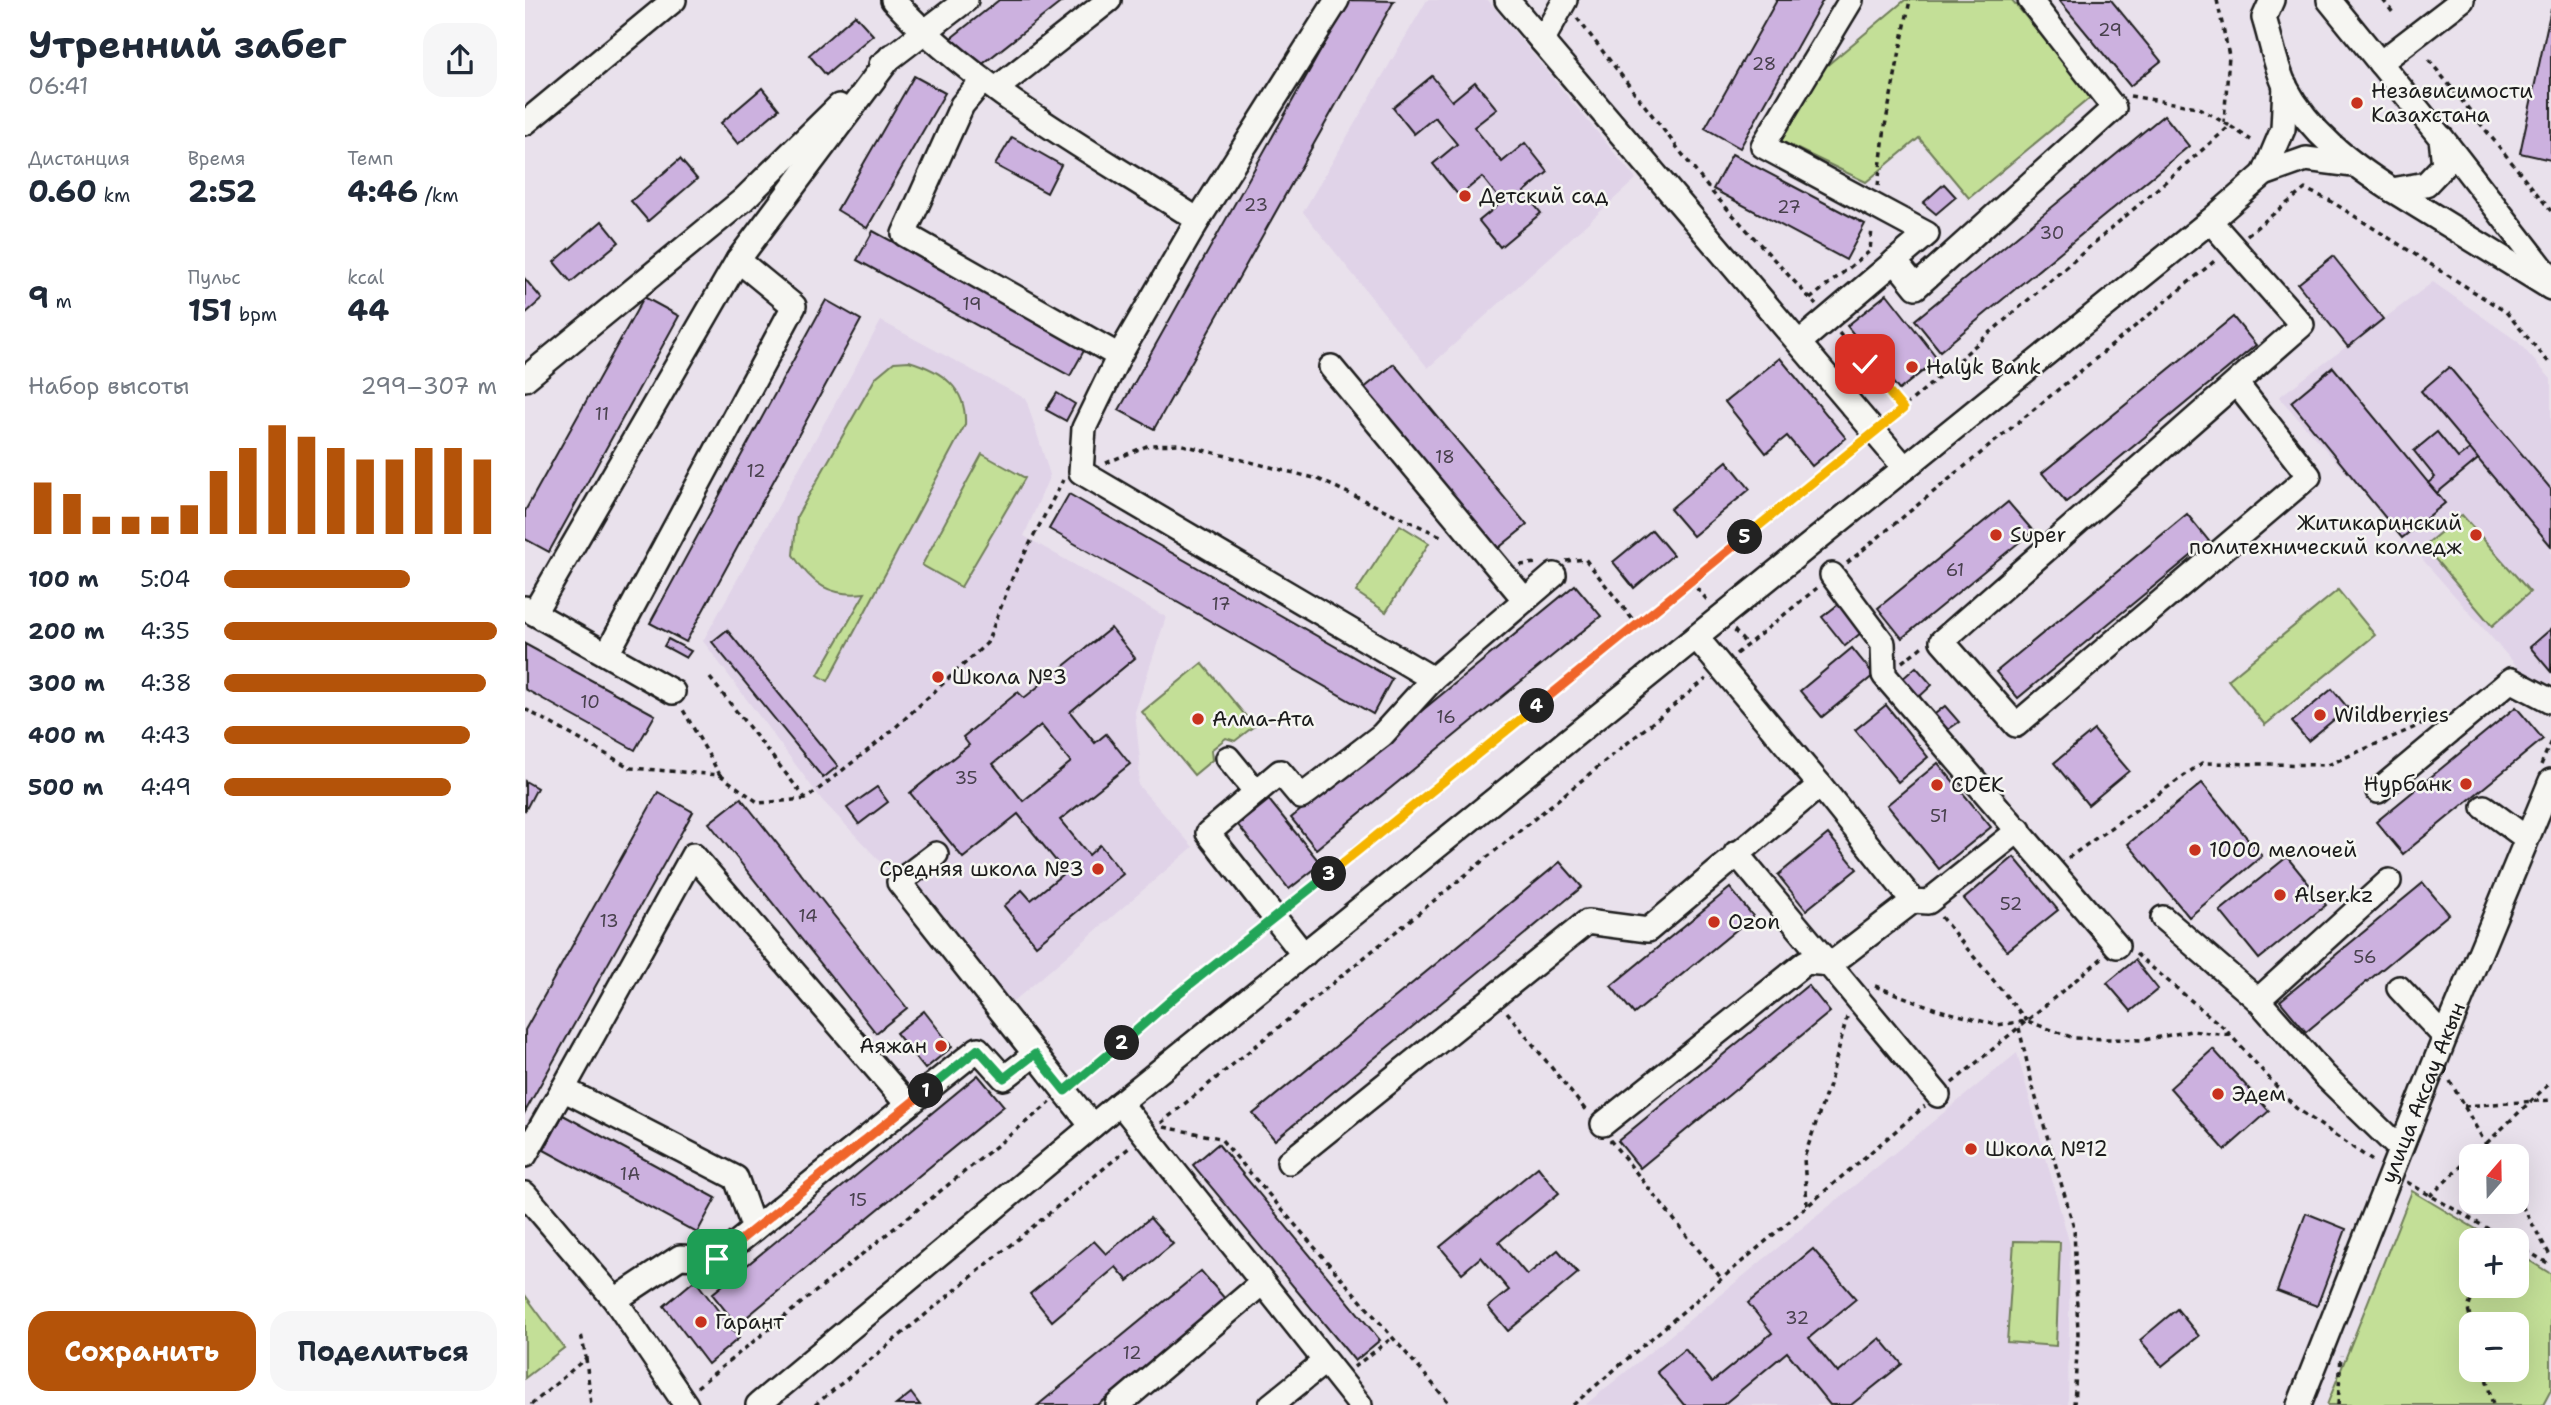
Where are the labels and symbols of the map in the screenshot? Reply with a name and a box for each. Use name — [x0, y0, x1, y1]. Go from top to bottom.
house number: 29 — [2098, 18, 2122, 42]
house number: 28 — [1752, 52, 1776, 76]
place label: Независимости Казахстана — [2371, 77, 2533, 129]
marker: Независимости Казахстана — [2349, 95, 2365, 111]
place label: Детский сад — [1479, 182, 1608, 210]
marker: Детский сад — [1457, 188, 1473, 204]
house number: 23 — [1244, 193, 1268, 217]
house number: 27 — [1777, 195, 1801, 219]
house number: 30 — [2040, 221, 2064, 245]
house number: 19 — [962, 292, 982, 316]
pin — [1835, 334, 1895, 394]
place label: Halyk Bank — [1926, 353, 2041, 381]
marker: Halyk Bank — [1904, 359, 1920, 375]
house number: 11 — [595, 402, 609, 426]
house number: 18 — [1435, 445, 1455, 469]
house number: 12 — [746, 459, 766, 483]
place label: Житикаринский политехнический колледж — [2189, 509, 2462, 561]
pin: 5 — [1727, 520, 1763, 554]
place label: Super — [2010, 521, 2067, 549]
marker: Super — [1988, 527, 2004, 543]
marker: Житикаринский политехнический колледж — [2468, 527, 2484, 543]
house number: 61 — [1946, 558, 1964, 582]
house number: 17 — [1211, 592, 1231, 616]
place label: Школа №3 — [952, 663, 1067, 691]
marker: Школа №3 — [930, 669, 946, 685]
pin: 4 — [1520, 688, 1555, 724]
house number: 10 — [580, 690, 600, 714]
place label: Wildberries — [2334, 701, 2449, 729]
place label: Алма-Ата — [1212, 705, 1314, 733]
house number: 16 — [1436, 705, 1456, 729]
marker: Wildberries — [2312, 707, 2328, 723]
marker: Алма-Ата — [1190, 711, 1206, 727]
house number: 35 — [954, 766, 978, 790]
place label: Нурбанк — [2364, 770, 2452, 798]
place label: CDEK — [1951, 771, 2005, 799]
marker: Нурбанк — [2458, 776, 2474, 792]
marker: CDEK — [1929, 777, 1945, 793]
house number: 51 — [1930, 804, 1948, 828]
place label: 1000 мелочей — [2209, 836, 2357, 864]
marker: 1000 мелочей — [2187, 842, 2203, 858]
place label: Средняя школа №3 — [879, 855, 1084, 883]
pin: 3 — [1311, 856, 1347, 892]
marker: Средняя школа №3 — [1090, 861, 1106, 877]
place label: Alser.kz — [2294, 881, 2374, 909]
marker: Alser.kz — [2272, 887, 2288, 903]
house number: 52 — [2000, 892, 2022, 916]
house number: 14 — [798, 904, 818, 928]
place label: Ozon — [1728, 908, 1780, 936]
house number: 13 — [599, 909, 619, 933]
marker: Ozon — [1706, 914, 1722, 930]
house number: 56 — [2353, 945, 2377, 969]
street label: улица Аксау Акын — [2374, 998, 2472, 1187]
pin: 2 — [1105, 1026, 1139, 1060]
place label: Аяжан — [859, 1032, 927, 1060]
marker: Аяжан — [933, 1038, 949, 1054]
pin: 1 — [909, 1074, 943, 1108]
place label: Эдем — [2232, 1080, 2286, 1108]
marker: Эдем — [2210, 1086, 2226, 1102]
place label: Школа №12 — [1985, 1135, 2108, 1163]
marker: Школа №12 — [1963, 1141, 1979, 1157]
north arrow — [2459, 1144, 2529, 1214]
house number: 1А — [620, 1162, 640, 1186]
house number: 15 — [849, 1188, 867, 1212]
pin — [687, 1229, 747, 1289]
house number: 32 — [1785, 1306, 1809, 1330]
place label: Гарант — [715, 1308, 784, 1336]
marker: Гарант — [693, 1314, 709, 1330]
house number: 12 — [1122, 1341, 1142, 1365]

